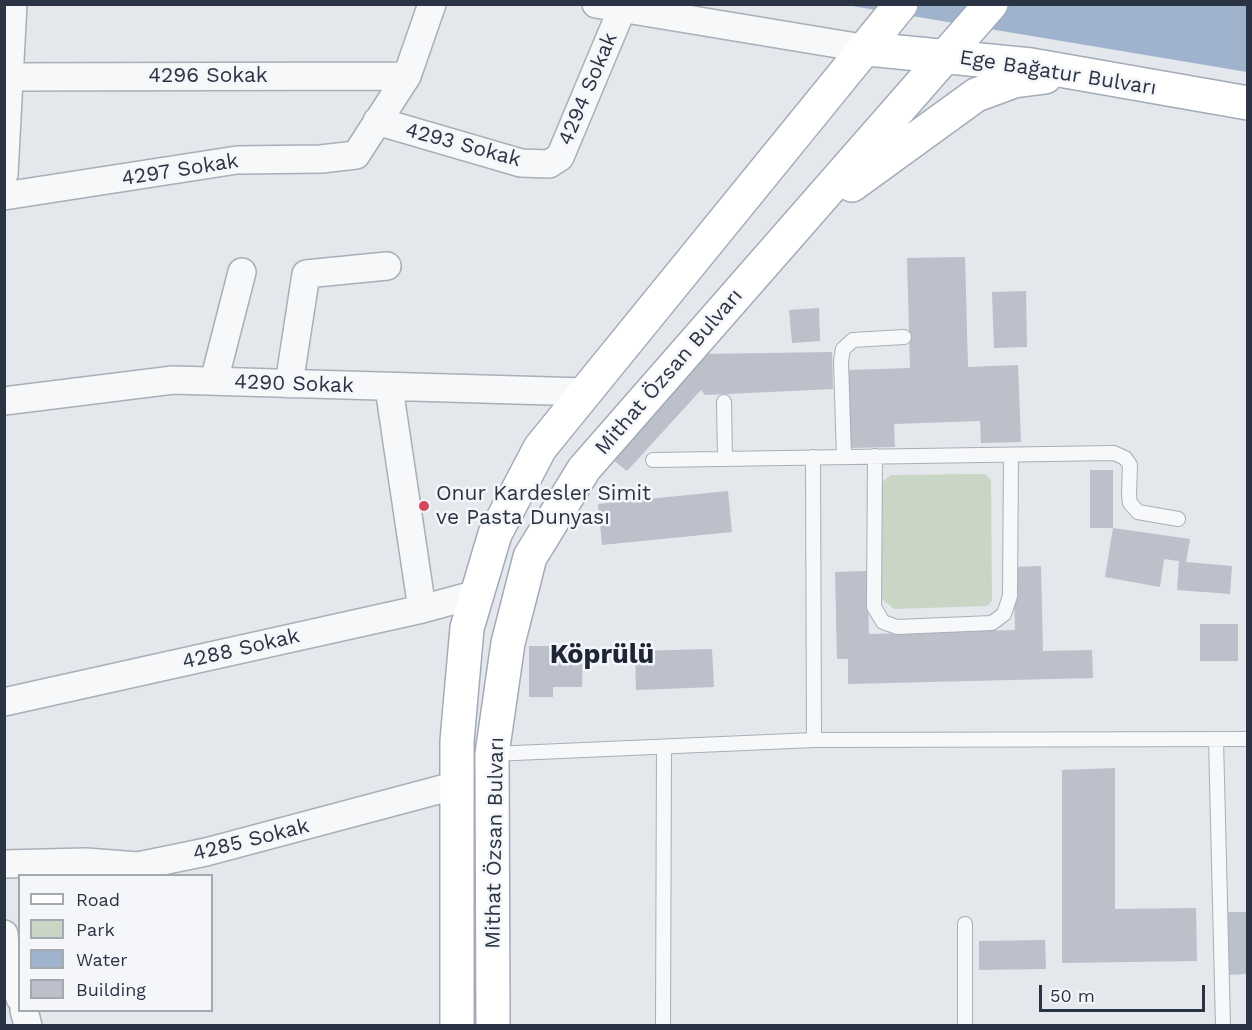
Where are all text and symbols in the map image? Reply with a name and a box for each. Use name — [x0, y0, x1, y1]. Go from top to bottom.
street label: 4294 Sokak — [553, 29, 623, 149]
street label: Ege Bağatur Bulvarı — [958, 45, 1158, 101]
street label: 4296 Sokak — [148, 63, 268, 89]
street label: 4293 Sokak — [402, 117, 524, 173]
street label: 4297 Sokak — [120, 148, 240, 192]
street label: Mithat Özsan Bulvarı — [590, 284, 748, 460]
street label: 4290 Sokak — [234, 369, 354, 399]
place label: Onur Kardesler Simit ve Pasta Dunyası — [436, 481, 651, 531]
marker: Onur Kardesler Simit ve Pasta Dunyası — [417, 499, 431, 513]
street label: 4288 Sokak — [180, 623, 302, 675]
district label: Köprülü — [550, 639, 654, 671]
street label: Mithat Özsan Bulvarı — [481, 737, 509, 949]
street label: 4285 Sokak — [190, 813, 312, 867]
legend — [18, 874, 213, 1012]
text: Road — [76, 889, 120, 910]
text: Park — [76, 919, 115, 940]
text: Water — [76, 949, 128, 970]
scale bar — [1042, 973, 1208, 1011]
text: Building — [76, 979, 146, 1000]
text: 50 m — [1050, 985, 1095, 1006]

